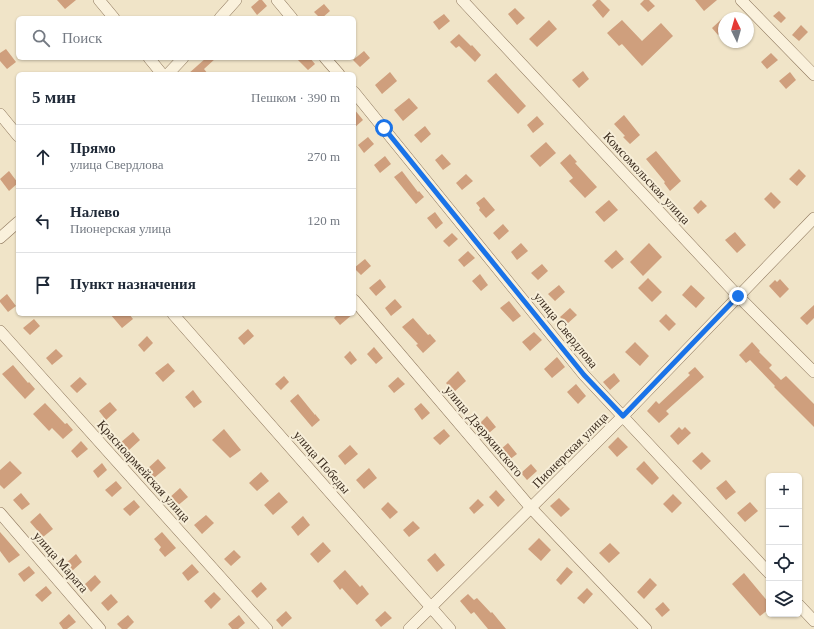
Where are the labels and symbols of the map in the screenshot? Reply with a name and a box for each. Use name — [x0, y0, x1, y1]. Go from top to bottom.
north arrow — [718, 12, 754, 48]
route start — [375, 119, 393, 137]
street label: Комсомольская улица — [600, 129, 694, 227]
route end — [729, 287, 747, 305]
street label: улица Свердлова — [531, 289, 601, 371]
street label: улица Дзержинского — [442, 382, 526, 480]
street label: Пионерская улица — [529, 409, 611, 491]
street label: Красноармейская улица — [94, 417, 194, 525]
street label: улица Победы — [291, 427, 354, 497]
street label: улица Марата — [30, 528, 92, 596]

